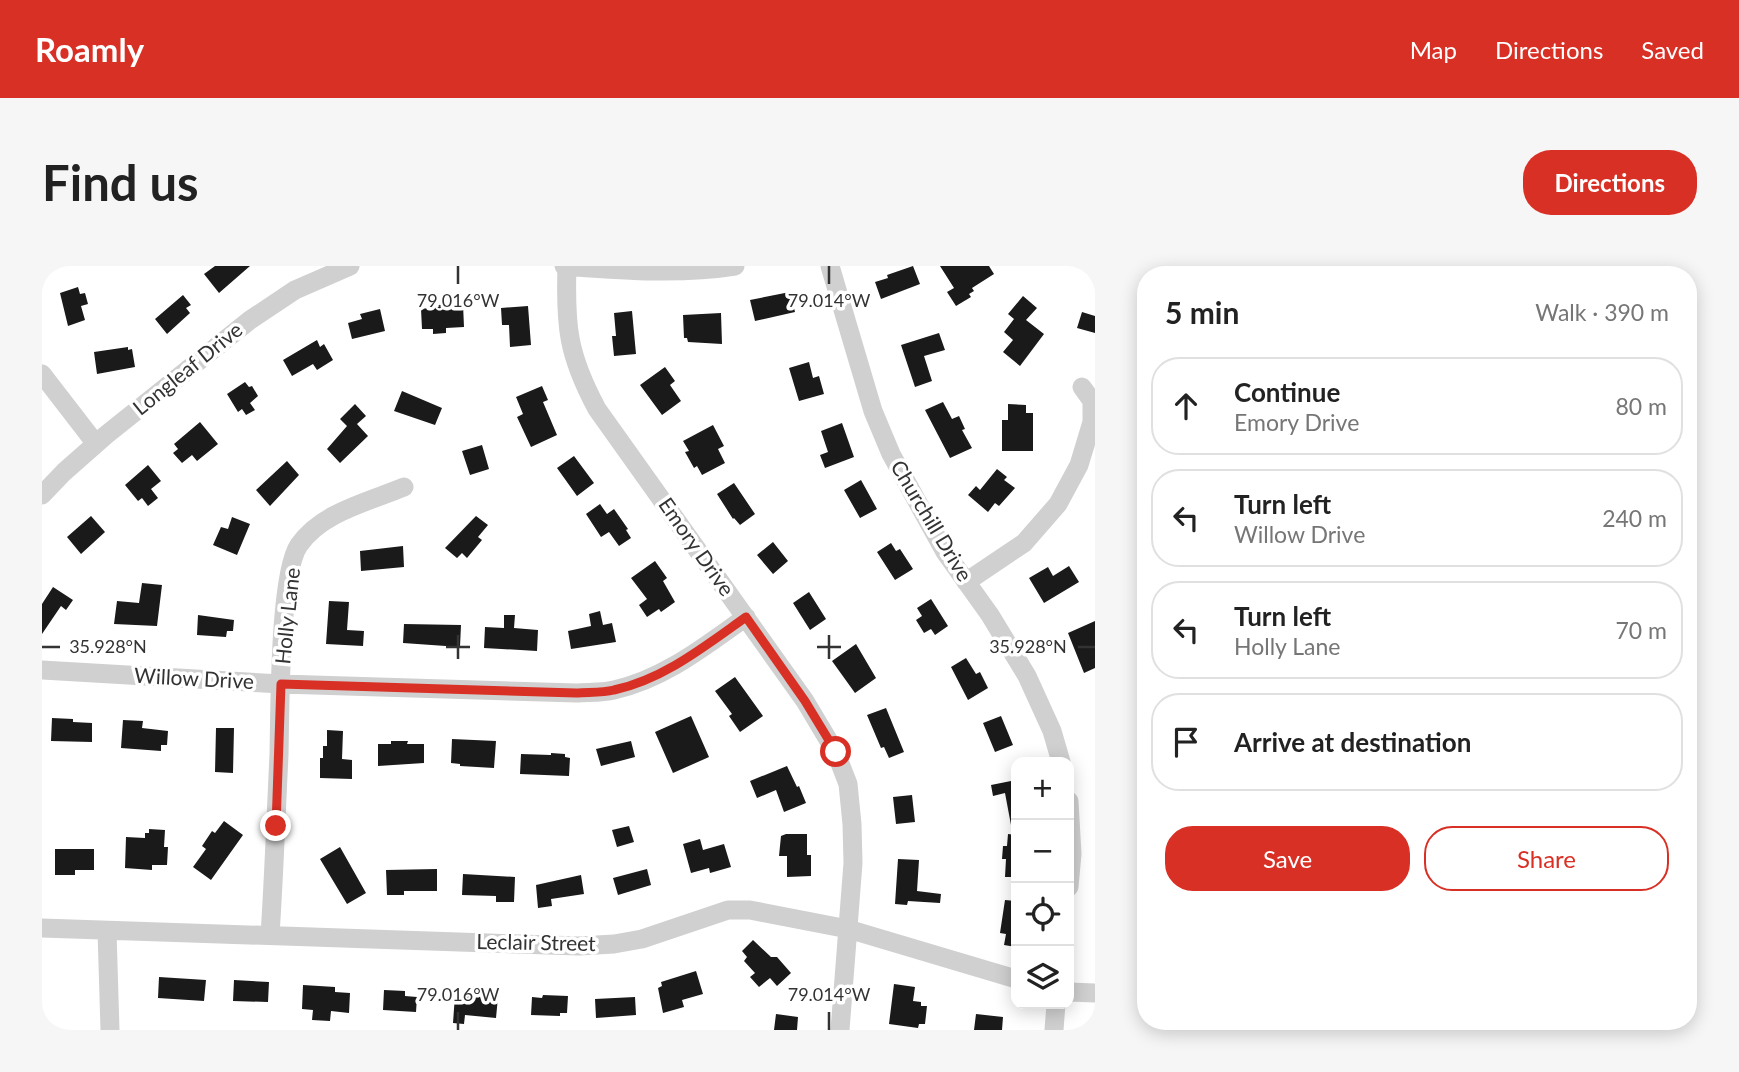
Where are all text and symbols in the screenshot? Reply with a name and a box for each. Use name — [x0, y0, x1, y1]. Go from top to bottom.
text: Roamly — [35, 29, 144, 69]
text: Map — [1410, 35, 1457, 64]
text: Directions — [1495, 35, 1603, 64]
text: Saved — [1641, 35, 1704, 64]
button: Directions — [1523, 150, 1697, 215]
text: Find us — [42, 153, 199, 211]
text: 79.016°W — [417, 289, 500, 311]
text: 79.014°W — [788, 289, 871, 311]
text: 5 min — [1165, 294, 1239, 330]
text: Walk · 390 m — [1535, 298, 1669, 326]
street label: Longleaf Drive — [127, 316, 247, 419]
text: Continue — [1234, 376, 1340, 408]
icon: ahead — [1167, 387, 1205, 425]
text: 80 m — [1616, 392, 1667, 420]
text: Emory Drive — [1234, 408, 1359, 436]
street label: Churchill Drive — [886, 455, 978, 585]
text: Turn left — [1234, 488, 1331, 520]
street label: Emory Drive — [654, 492, 740, 600]
icon: left — [1167, 499, 1205, 537]
text: 240 m — [1602, 504, 1667, 532]
text: Willow Drive — [1234, 520, 1365, 548]
street label: Holly Lane — [269, 566, 304, 666]
text: Turn left — [1234, 600, 1331, 632]
icon: left — [1167, 611, 1205, 649]
text: 70 m — [1616, 616, 1667, 644]
text: Holly Lane — [1234, 632, 1341, 660]
text: 35.928°N — [69, 635, 147, 657]
text: 35.928°N — [989, 635, 1067, 657]
street label: Willow Drive — [134, 662, 255, 693]
icon: arrive — [1167, 723, 1205, 761]
text: Arrive at destination — [1234, 726, 1471, 758]
route start — [820, 736, 851, 767]
map controls — [1011, 757, 1074, 1009]
button: + — [1011, 757, 1074, 820]
route end — [260, 810, 291, 841]
button: − — [1011, 820, 1074, 883]
button: Save — [1165, 826, 1410, 891]
button: Share — [1424, 826, 1669, 891]
button: locate — [1011, 883, 1074, 946]
street label: Leclair Street — [476, 928, 596, 955]
button: layers — [1011, 946, 1074, 1009]
text: 79.016°W — [417, 983, 500, 1005]
text: 79.014°W — [788, 983, 871, 1005]

